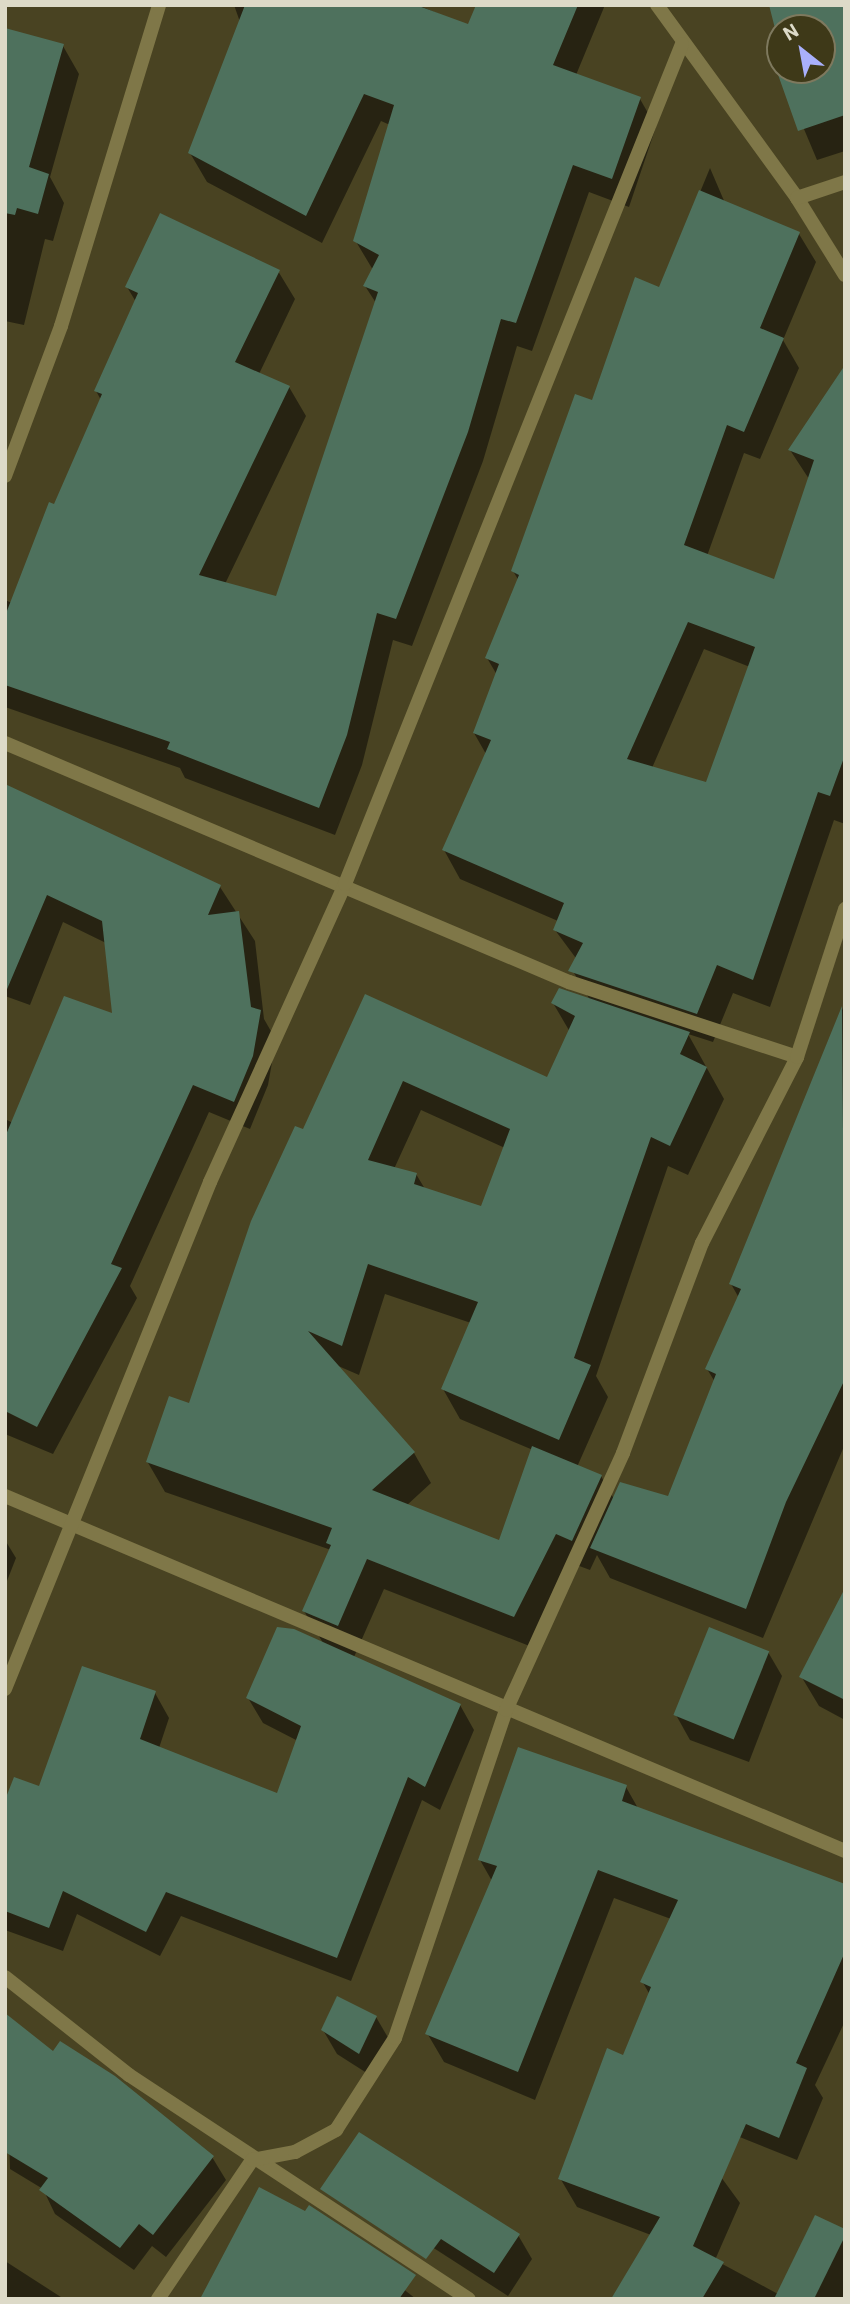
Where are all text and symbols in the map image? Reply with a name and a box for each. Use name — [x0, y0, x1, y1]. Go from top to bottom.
north arrow — [766, 14, 836, 84]
text: N — [779, 19, 803, 46]

